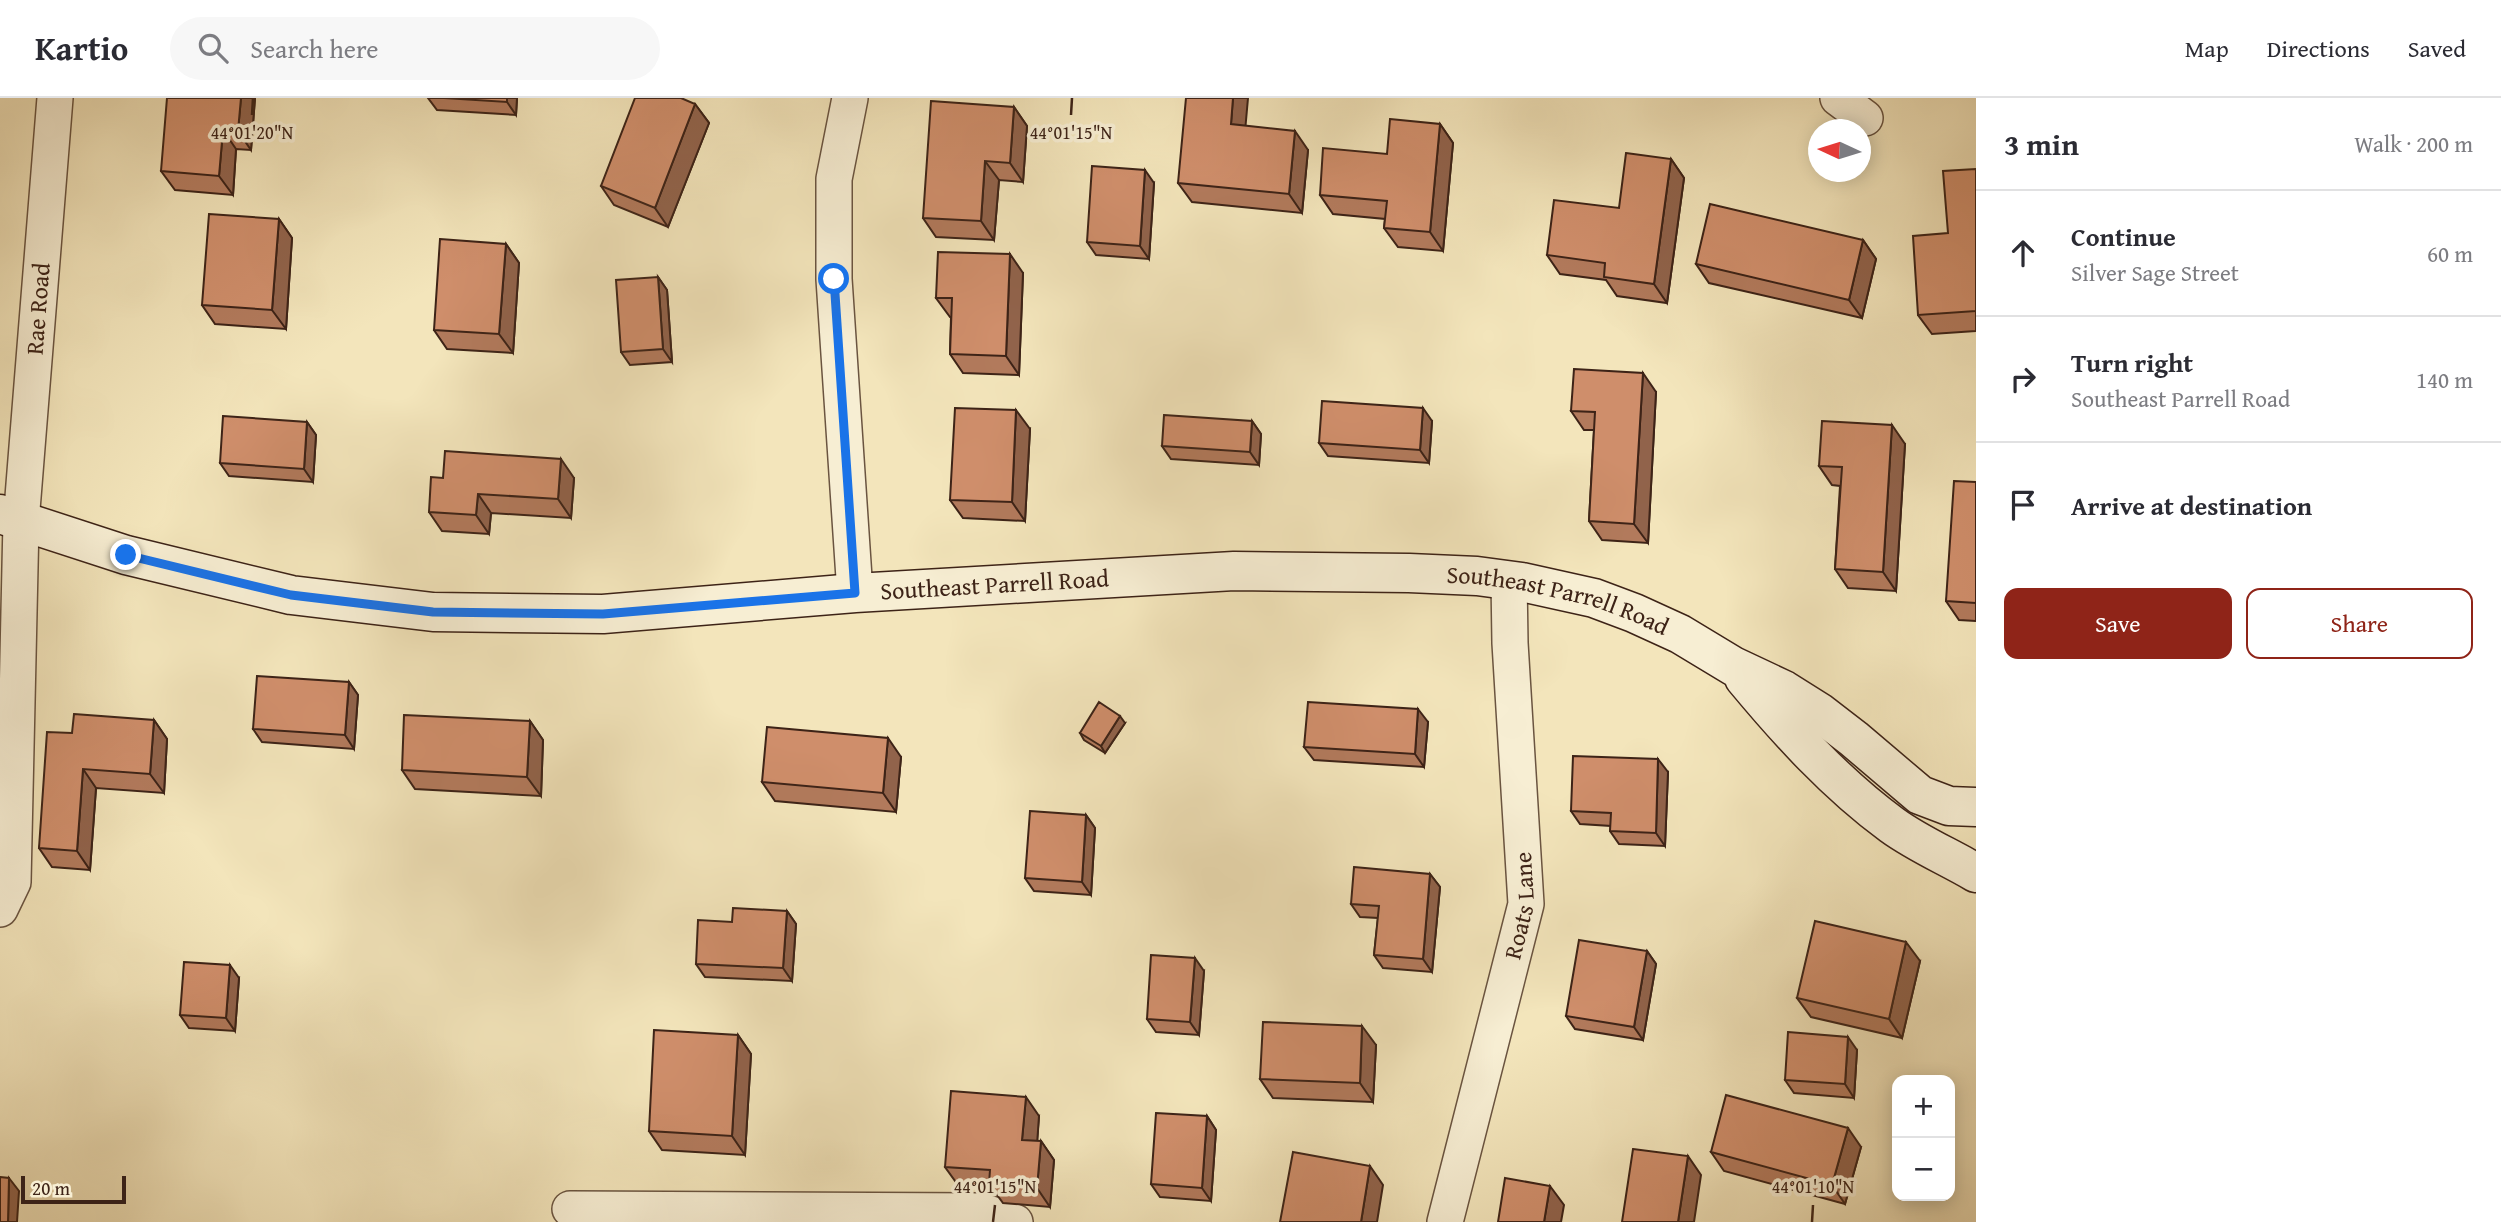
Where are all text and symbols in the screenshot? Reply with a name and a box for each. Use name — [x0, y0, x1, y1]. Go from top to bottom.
search box — [170, 17, 660, 80]
text: Kartio — [35, 24, 128, 72]
icon: search — [194, 29, 232, 67]
text: Search here — [250, 29, 379, 68]
text: Map — [2185, 31, 2229, 66]
text: Directions — [2267, 31, 2370, 66]
text: Saved — [2408, 31, 2466, 66]
text: 44°01'20"N — [211, 119, 294, 146]
text: 44°01'15"N — [1030, 119, 1113, 146]
north arrow — [1808, 119, 1871, 182]
text: 3 min — [2004, 122, 2079, 166]
text: Walk · 200 m — [2354, 127, 2473, 160]
text: Continue — [2071, 217, 2176, 256]
icon: ahead — [2004, 234, 2042, 272]
text: 60 m — [2427, 237, 2473, 270]
text: Silver Sage Street — [2071, 256, 2239, 289]
street label: Rae Road — [16, 261, 59, 356]
route start — [818, 263, 849, 294]
text: Turn right — [2071, 343, 2193, 382]
icon: right — [2004, 360, 2042, 398]
text: 140 m — [2416, 363, 2473, 396]
text: Southeast Parrell Road — [2071, 382, 2290, 415]
icon: arrive — [2004, 486, 2042, 524]
text: Arrive at destination — [2071, 486, 2312, 525]
route end — [110, 539, 141, 570]
street label: Southeast Parrell Road — [1446, 557, 1675, 644]
street label: Southeast Parrell Road — [879, 560, 1110, 608]
button: Save — [2004, 588, 2232, 659]
button: Share — [2246, 588, 2473, 659]
street label: Roats Lane — [1495, 851, 1543, 963]
map controls — [1892, 1075, 1955, 1201]
button: + — [1892, 1075, 1955, 1138]
button: − — [1892, 1138, 1955, 1201]
scale bar — [21, 1173, 126, 1205]
text: 44°01'15"N — [954, 1173, 1037, 1200]
text: 44°01'10"N — [1772, 1173, 1855, 1200]
text: 20 m — [32, 1174, 70, 1202]

